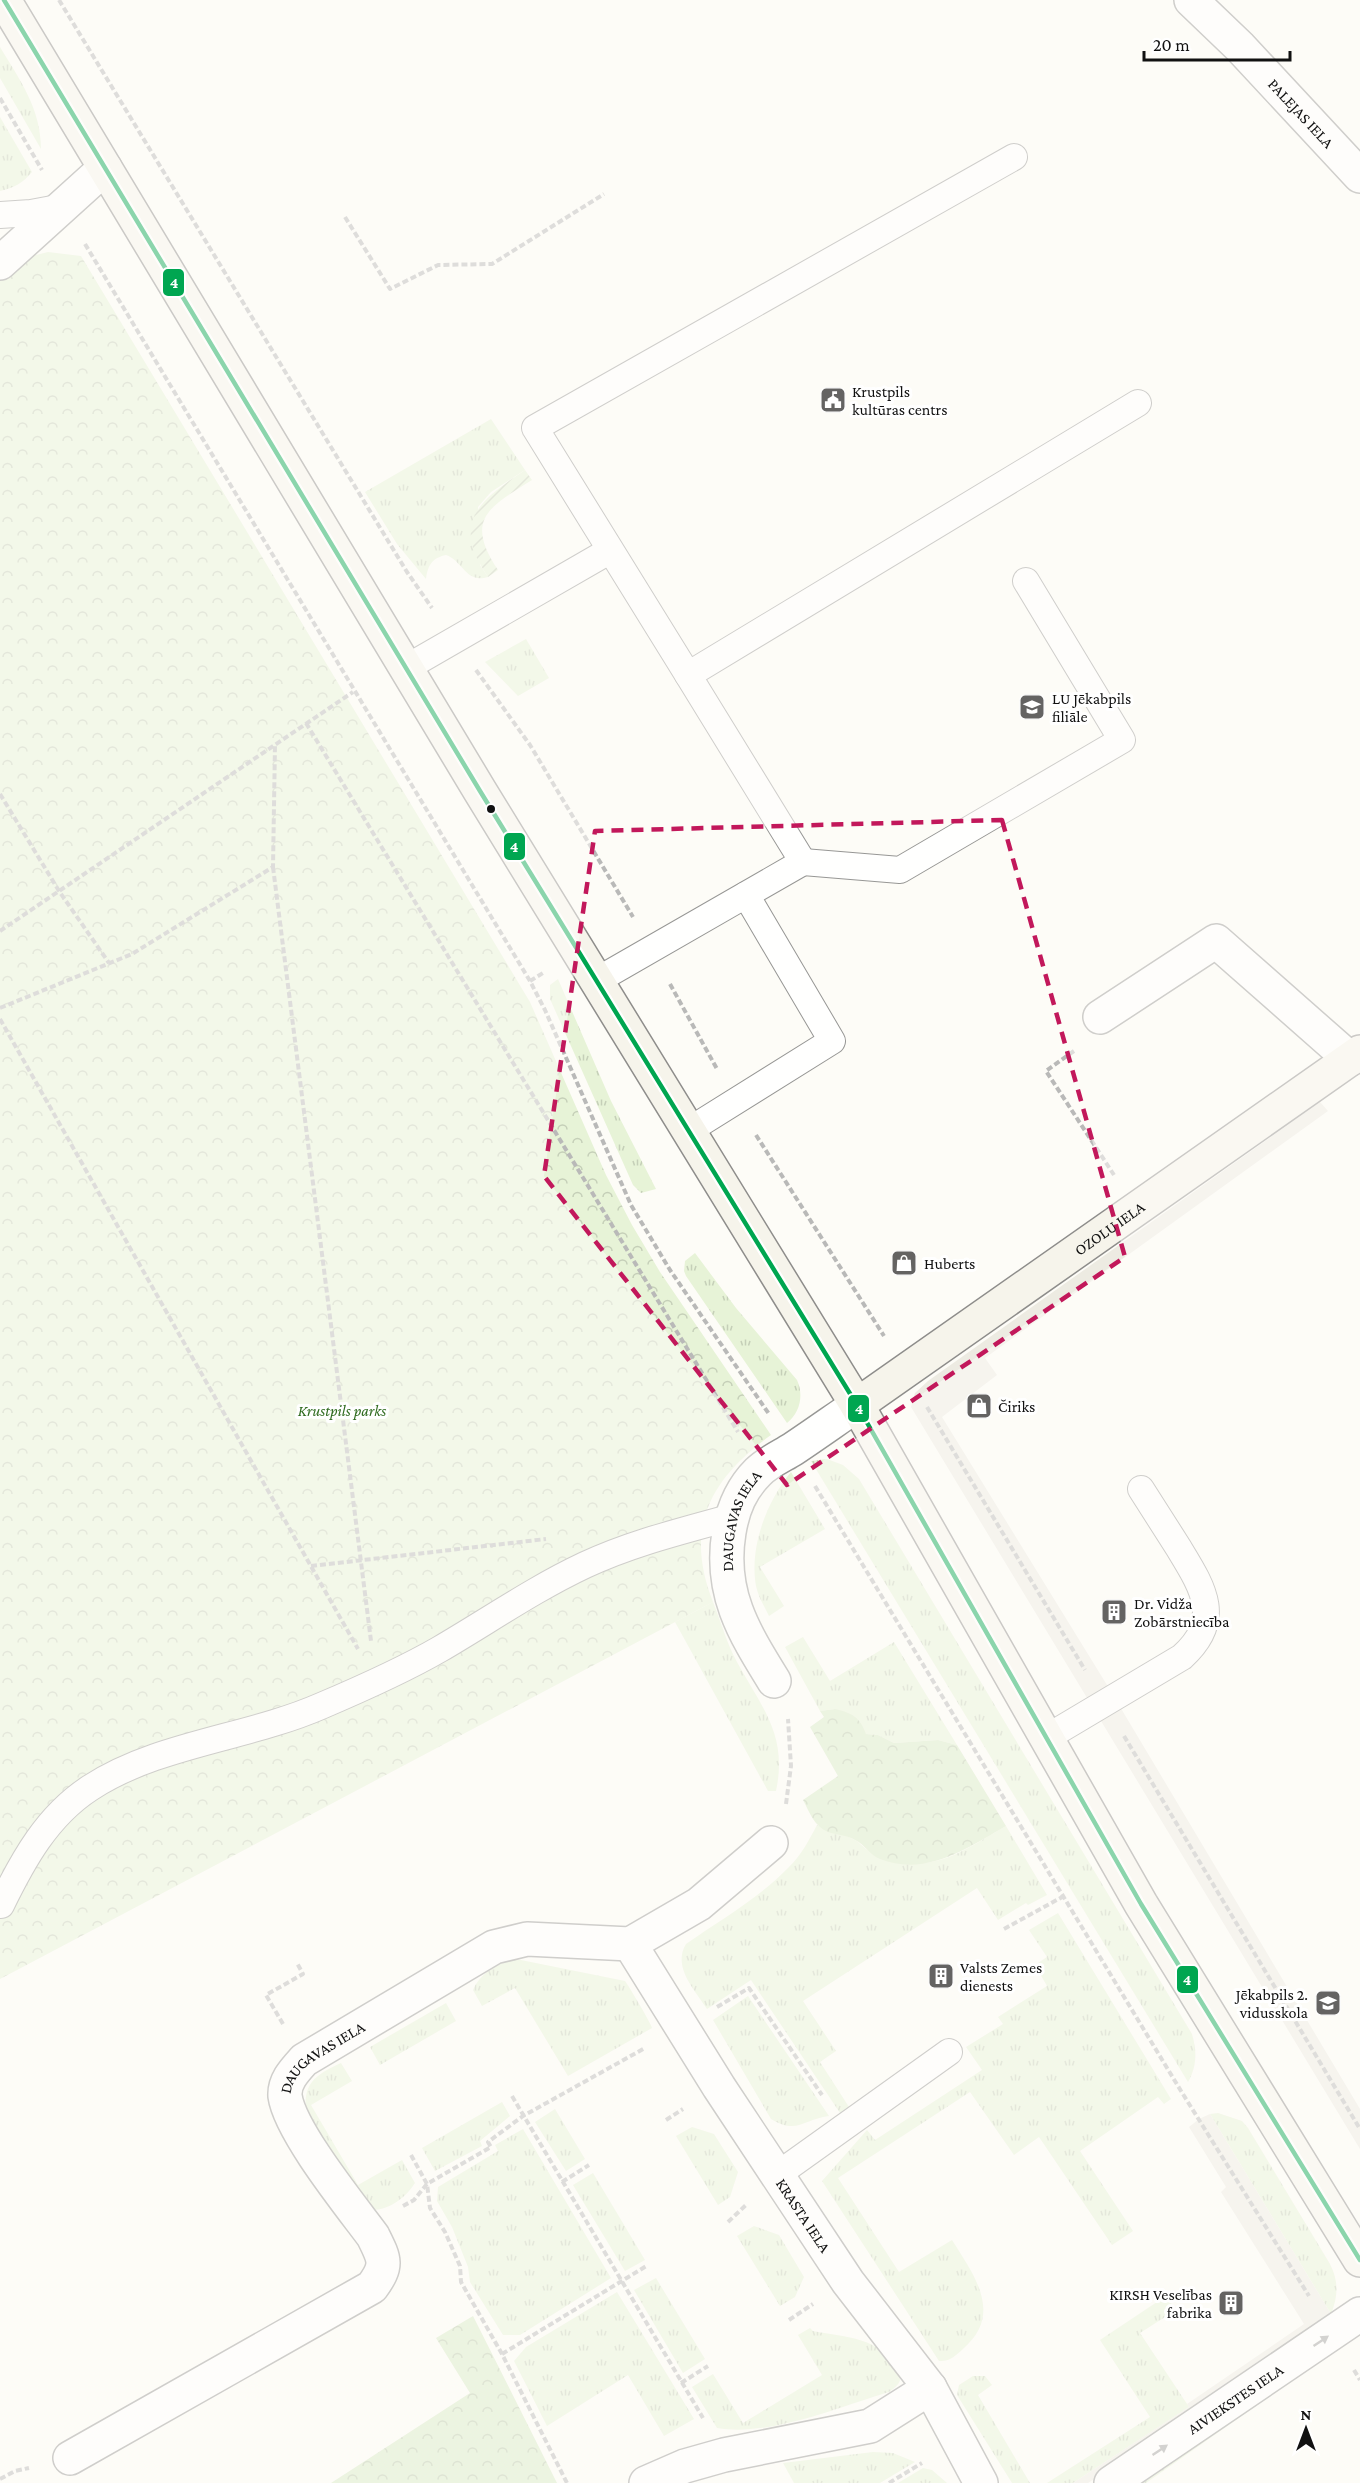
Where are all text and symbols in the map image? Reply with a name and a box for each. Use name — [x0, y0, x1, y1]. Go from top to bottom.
scale bar — [1144, 24, 1290, 62]
text: 20 m — [1153, 35, 1190, 55]
street label: PALEJAS IELA — [1265, 75, 1338, 152]
line badge: 4 — [162, 268, 185, 297]
text: 4 — [170, 274, 179, 291]
place label: Krustpils kultūras centrs — [852, 383, 947, 418]
public building icon: Krustpils kultūras centrs — [818, 385, 848, 415]
place label: LU Jēkabpils filiāle — [1052, 690, 1131, 725]
school or university icon: LU Jēkabpils filiāle — [1017, 692, 1047, 722]
unlabelled marker — [485, 803, 497, 815]
line badge: 4 — [503, 832, 526, 861]
text: 4 — [510, 838, 519, 855]
street label: OZOLU IELA — [1071, 1198, 1148, 1259]
shop icon: Huberts — [889, 1248, 919, 1278]
place label: Huberts — [924, 1255, 975, 1272]
shop icon: Čiriks — [964, 1391, 994, 1421]
line badge: 4 — [847, 1394, 870, 1423]
place label: Čiriks — [998, 1398, 1035, 1415]
text: 4 — [855, 1400, 864, 1417]
park label: Krustpils parks — [298, 1402, 386, 1420]
street label: DAUGAVAS IELA — [719, 1466, 765, 1572]
place label: Dr. Vidža Zobārstniecība — [1134, 1595, 1230, 1630]
building icon: Dr. Vidža Zobārstniecība — [1099, 1597, 1129, 1627]
place label: Valsts Zemes dienests — [960, 1959, 1042, 1994]
building icon: Valsts Zemes dienests — [926, 1961, 956, 1991]
line badge: 4 — [1176, 1965, 1199, 1994]
text: 4 — [1183, 1971, 1192, 1988]
place label: Jēkabpils 2. vidusskola — [1234, 1986, 1309, 2021]
school or university icon: Jēkabpils 2. vidusskola — [1313, 1988, 1343, 2018]
street label: DAUGAVAS IELA — [277, 2018, 368, 2095]
street label: KRASTA IELA — [773, 2175, 834, 2256]
place label: KIRSH Veselības fabrika — [1109, 2286, 1213, 2321]
building icon: KIRSH Veselības fabrika — [1216, 2288, 1246, 2318]
one-way arrow — [1313, 2335, 1329, 2346]
street label: AIVIEKSTES IELA — [1184, 2360, 1287, 2438]
north arrow — [1276, 2399, 1336, 2459]
text: N — [1301, 2406, 1312, 2423]
one-way arrow — [1151, 2444, 1167, 2456]

